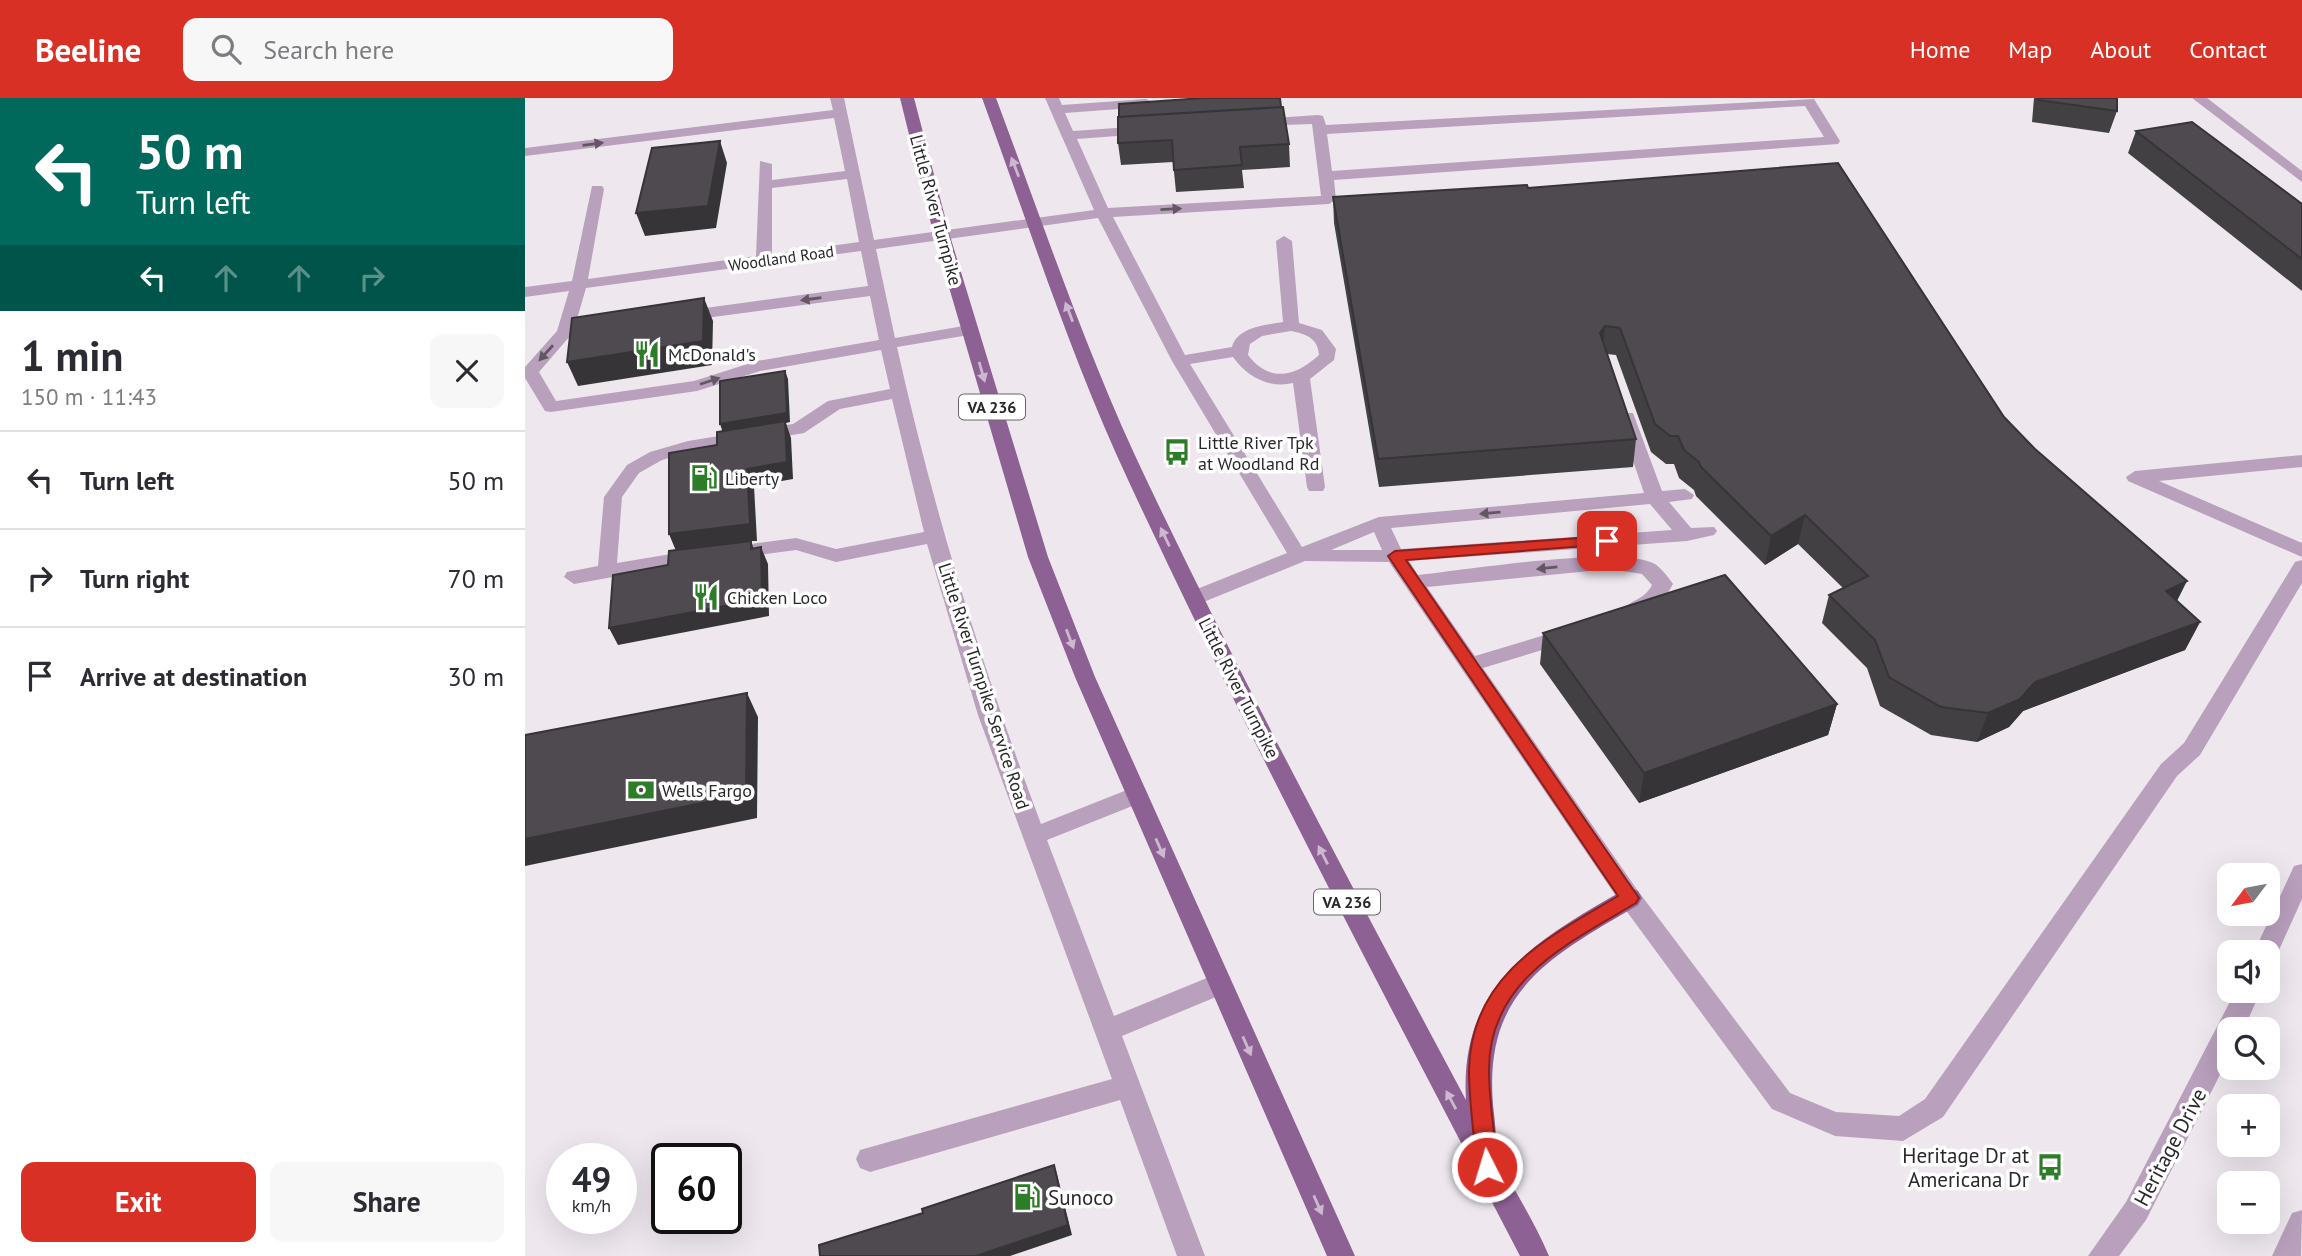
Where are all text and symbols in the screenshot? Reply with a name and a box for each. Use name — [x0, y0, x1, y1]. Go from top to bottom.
search box — [183, 18, 673, 81]
text: Beeline — [35, 28, 141, 71]
icon: search — [207, 30, 245, 68]
text: Search here — [263, 33, 394, 66]
text: Home — [1910, 34, 1970, 65]
text: Map — [2008, 34, 2052, 65]
text: About — [2090, 34, 2151, 65]
text: Contact — [2189, 34, 2267, 65]
text: 50 m — [136, 119, 243, 183]
icon: left — [21, 126, 112, 217]
street label: Little River Turnpike — [905, 132, 967, 288]
one-way arrow — [582, 138, 604, 149]
one-way arrow — [1010, 156, 1021, 177]
text: Turn left — [136, 181, 251, 223]
one-way arrow — [1160, 204, 1182, 215]
street label: Woodland Road — [727, 241, 835, 275]
icon: left — [134, 259, 172, 297]
icon: ahead — [207, 259, 245, 297]
icon: ahead — [280, 259, 318, 297]
icon: right — [353, 259, 391, 297]
one-way arrow — [800, 293, 822, 304]
one-way arrow — [1064, 302, 1075, 323]
text: 1 min — [21, 328, 123, 383]
button: close — [430, 334, 504, 408]
restaurant icon: McDonald's — [632, 339, 662, 369]
place label: McDonald's — [668, 343, 756, 366]
one-way arrow — [539, 345, 554, 362]
one-way arrow — [977, 362, 987, 383]
one-way arrow — [700, 376, 721, 386]
text: 150 m · 11:43 — [21, 382, 157, 411]
road number: VA 236 — [959, 394, 1025, 420]
place label: Little River Tpk at Woodland Rd — [1198, 431, 1320, 475]
bus stop icon: Little River Tpk at Woodland Rd — [1162, 437, 1192, 467]
icon: left — [21, 461, 59, 499]
fuel station icon: Liberty — [689, 463, 719, 493]
text: Turn left — [80, 464, 174, 497]
text: 50 m — [448, 464, 504, 497]
place label: Liberty — [725, 467, 780, 490]
one-way arrow — [1478, 508, 1500, 519]
pin — [1577, 511, 1637, 571]
icon: arrive — [1588, 522, 1626, 560]
one-way arrow — [1159, 527, 1170, 547]
icon: right — [21, 559, 59, 597]
street label: Little River Turnpike Service Road — [933, 560, 1035, 812]
text: Turn right — [80, 562, 189, 595]
text: 70 m — [448, 562, 504, 595]
one-way arrow — [1536, 563, 1558, 574]
restaurant icon: Chicken Loco — [691, 582, 721, 612]
place label: Chicken Loco — [727, 586, 828, 609]
street label: Little River Turnpike — [1194, 614, 1284, 762]
one-way arrow — [1065, 629, 1076, 650]
icon: arrive — [21, 657, 59, 695]
text: Arrive at destination — [80, 660, 307, 693]
text: 30 m — [448, 660, 504, 693]
bank icon: Wells Fargo — [626, 775, 656, 805]
place label: Wells Fargo — [662, 779, 752, 802]
one-way arrow — [1155, 838, 1166, 859]
one-way arrow — [1317, 845, 1328, 865]
north arrow — [2217, 863, 2280, 926]
map controls — [2217, 863, 2280, 1234]
road number: VA 236 — [1314, 890, 1380, 915]
button: sound — [2217, 940, 2280, 1003]
button: search — [2217, 1017, 2280, 1080]
one-way arrow — [1241, 1036, 1253, 1056]
street label: Heritage Drive — [2128, 1083, 2212, 1211]
one-way arrow — [1446, 1089, 1458, 1109]
button: + — [2217, 1094, 2280, 1157]
position arrow — [1450, 1130, 1524, 1204]
place label: Heritage Dr at Americana Dr — [1902, 1142, 2029, 1193]
speed limit sign: 60 — [651, 1143, 742, 1234]
bus stop icon: Heritage Dr at Americana Dr — [2035, 1152, 2065, 1182]
text: 49 — [572, 1156, 611, 1202]
button: Exit — [21, 1162, 256, 1242]
button: Share — [270, 1162, 504, 1242]
button: − — [2217, 1171, 2280, 1234]
fuel station icon: Sunoco — [1012, 1182, 1042, 1212]
place label: Sunoco — [1048, 1184, 1113, 1211]
text: km/h — [572, 1194, 611, 1217]
one-way arrow — [1313, 1194, 1324, 1215]

